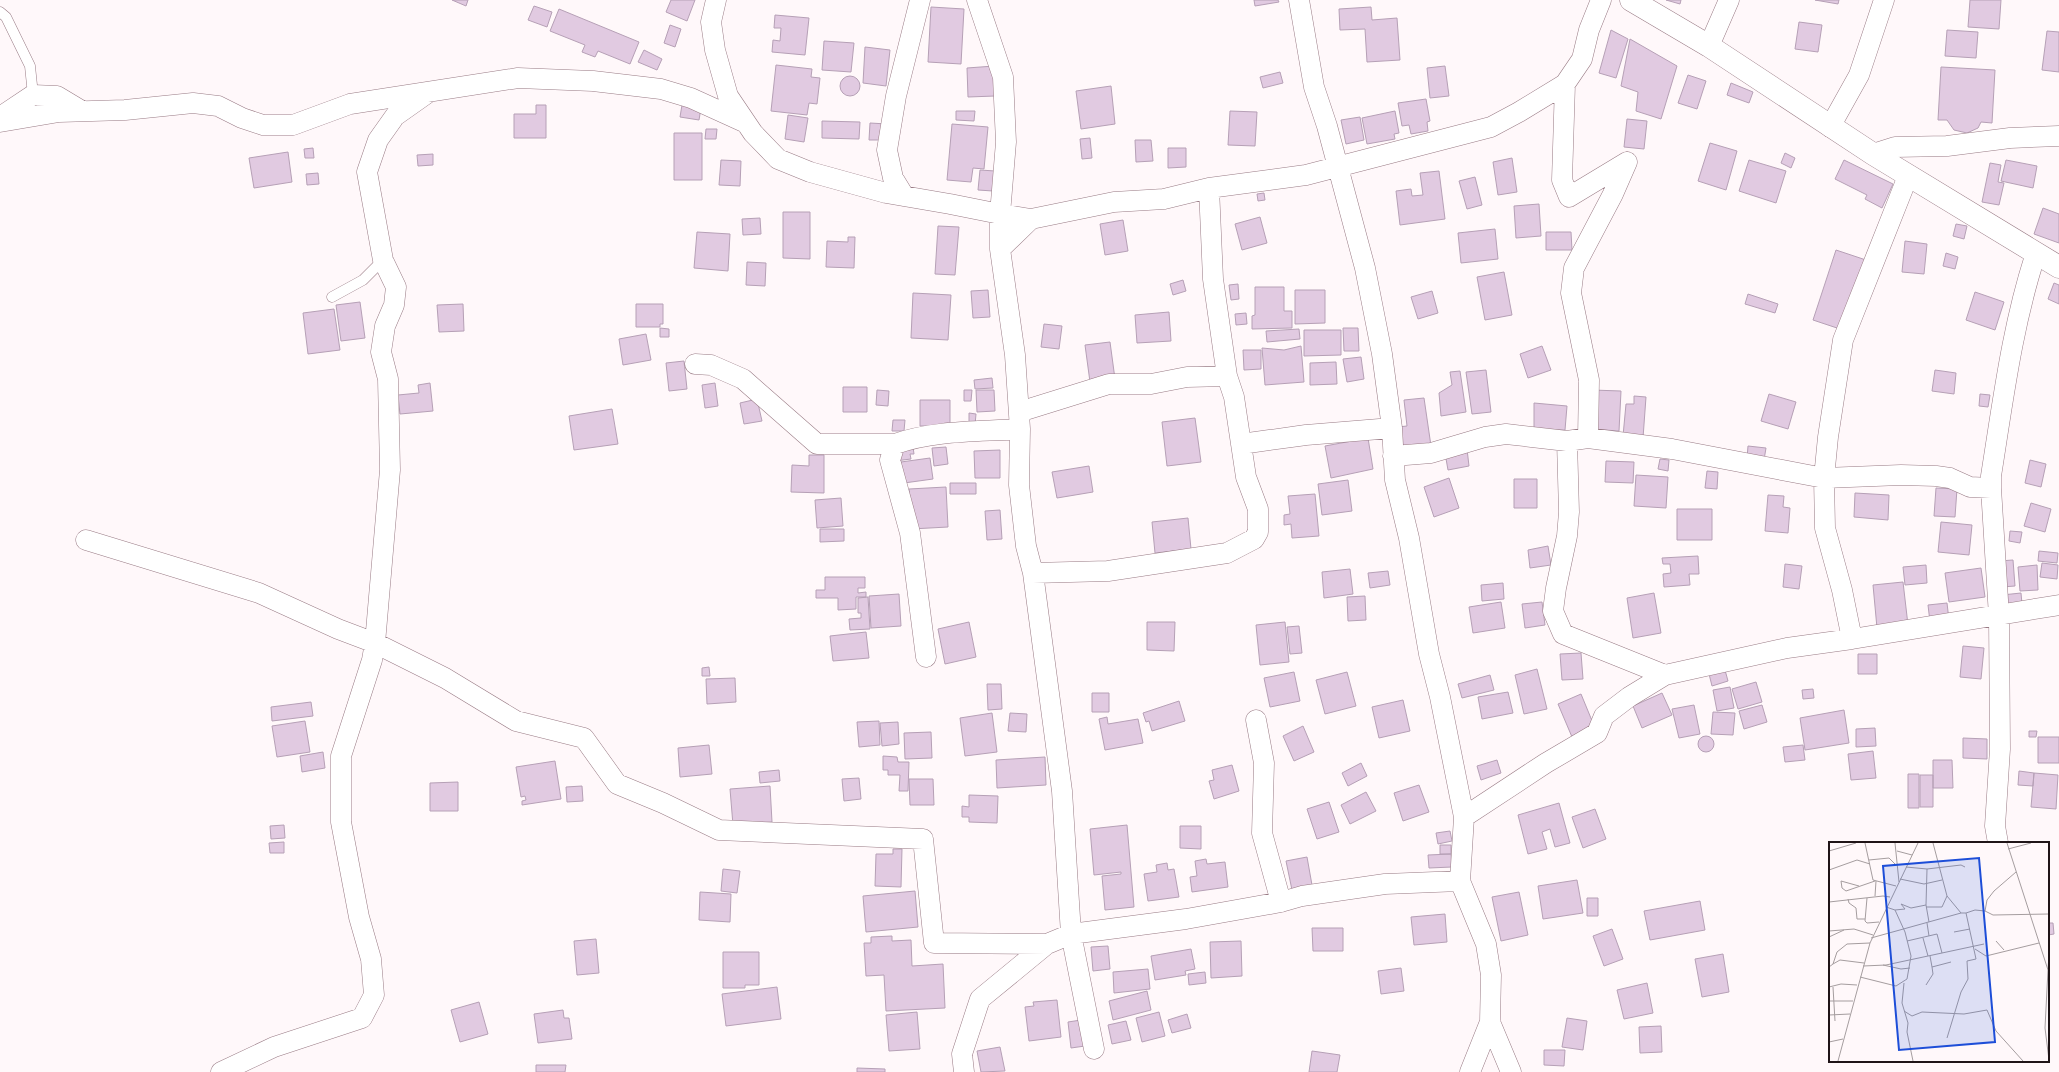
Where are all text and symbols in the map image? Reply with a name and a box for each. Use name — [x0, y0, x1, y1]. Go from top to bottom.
inset map — [1829, 842, 2049, 1062]

